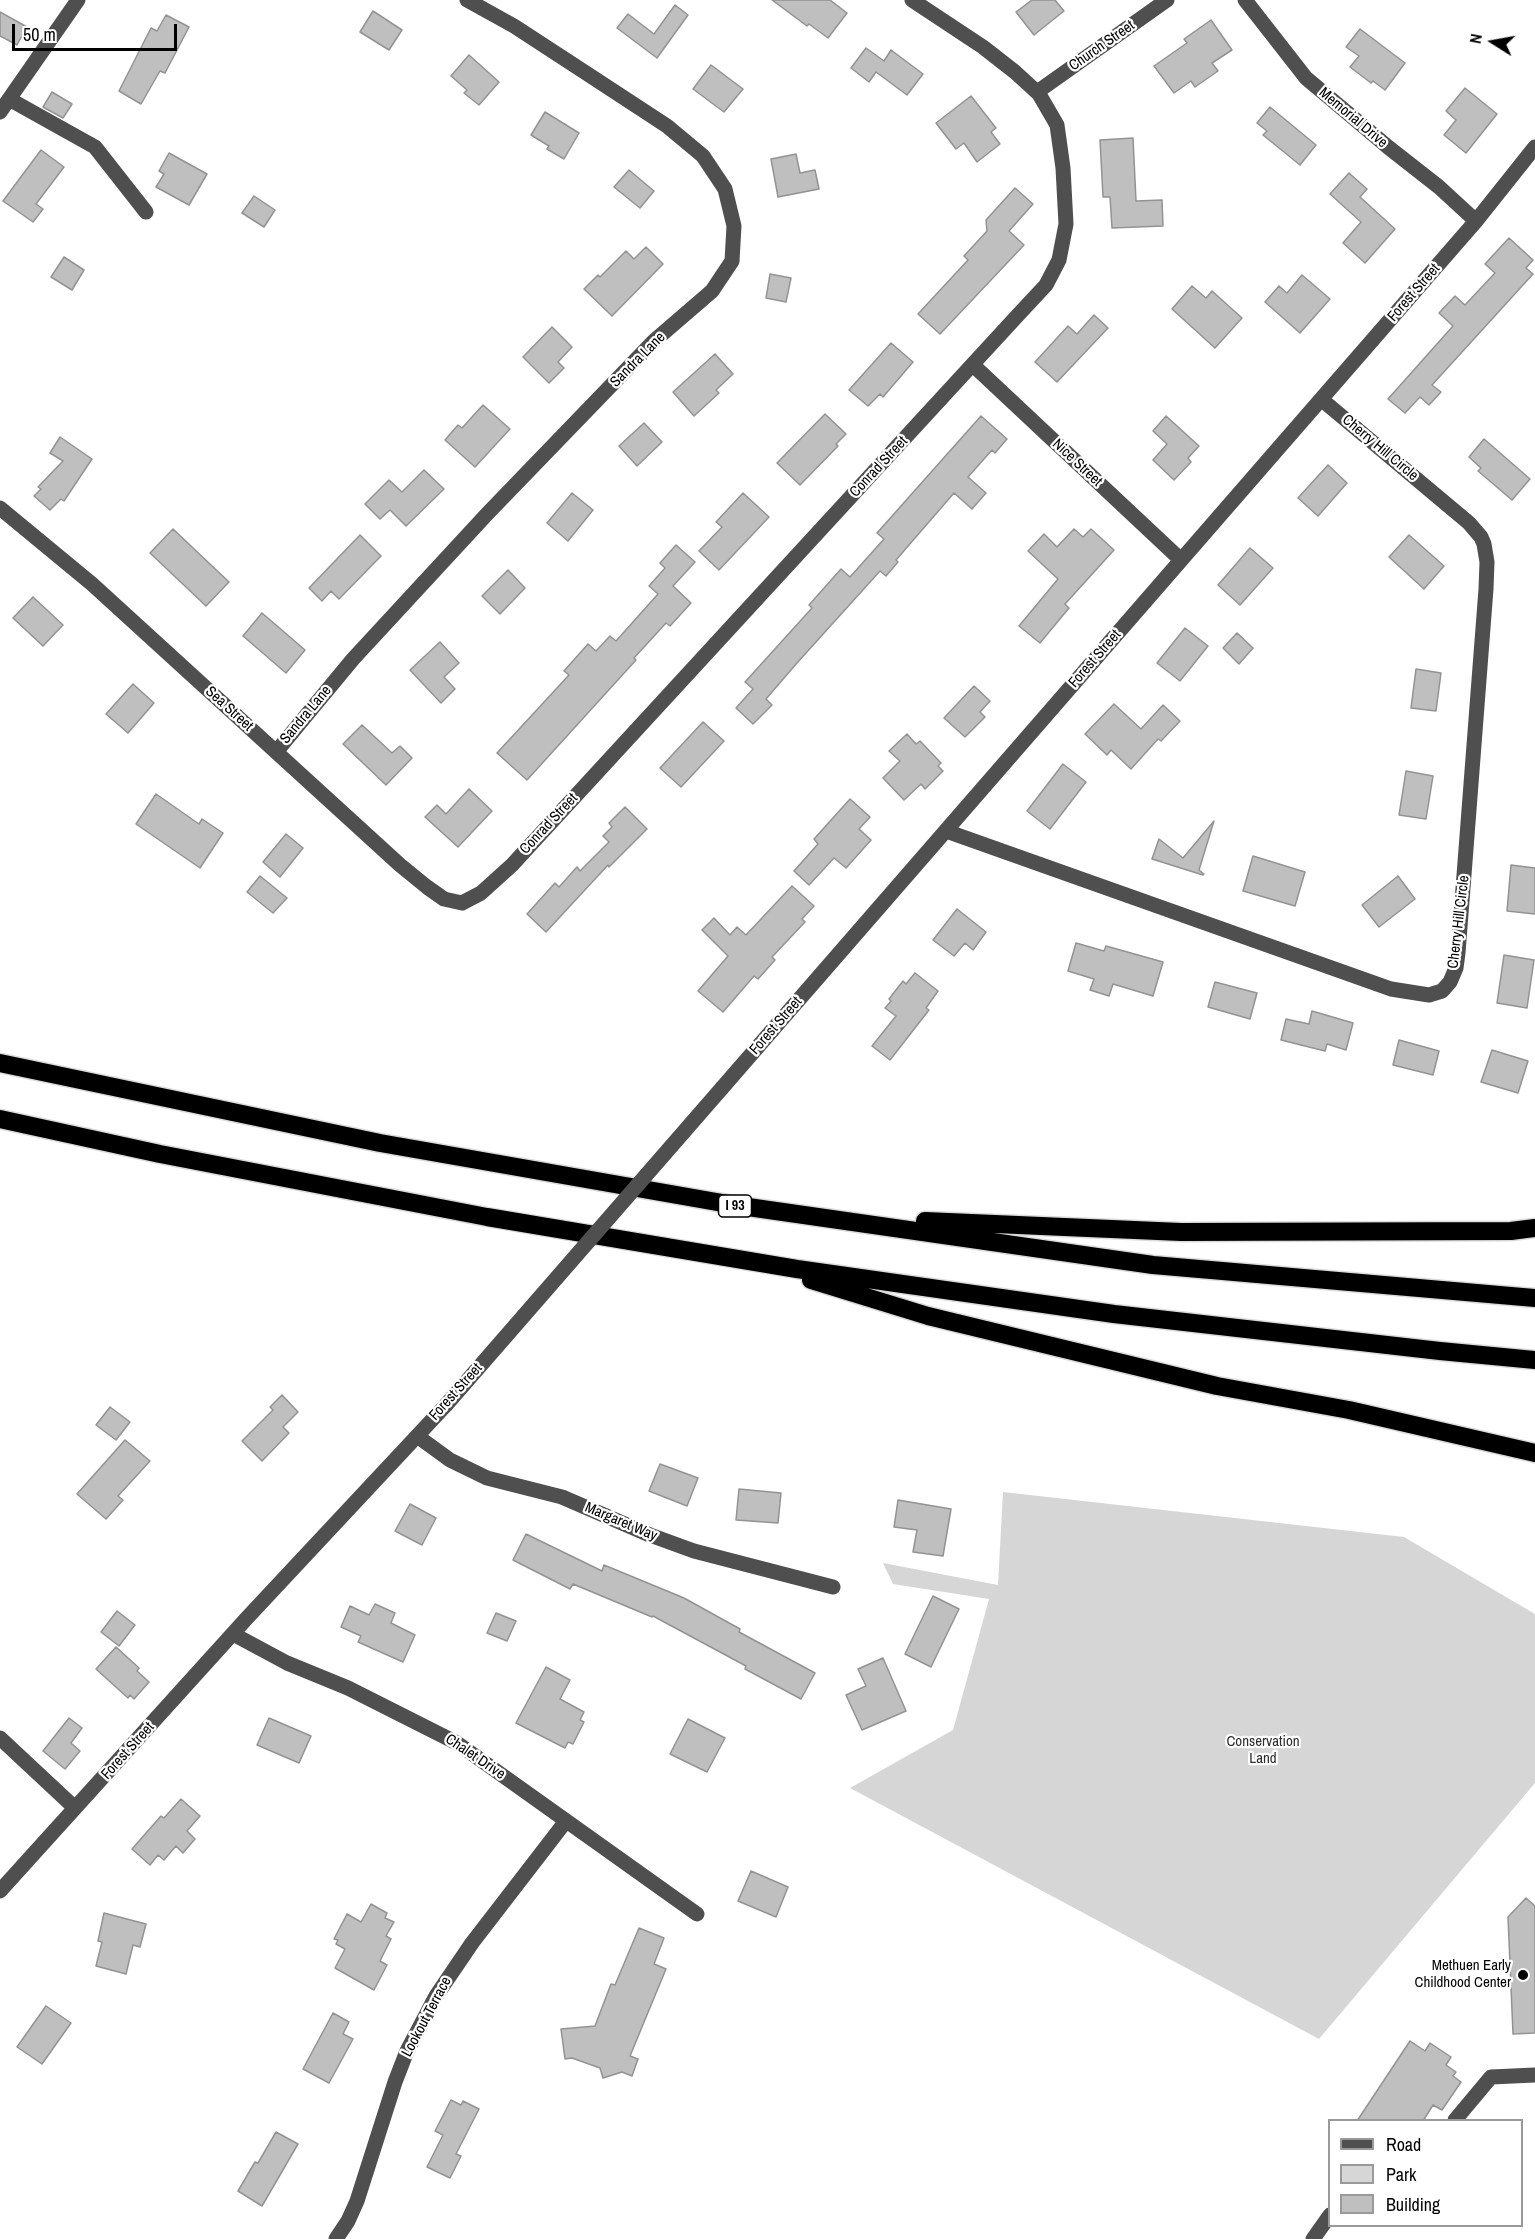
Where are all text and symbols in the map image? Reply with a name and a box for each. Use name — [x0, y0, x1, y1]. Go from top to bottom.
scale bar — [15, 12, 180, 50]
north arrow — [1463, 12, 1523, 72]
street label: Church Street — [1066, 17, 1138, 75]
text: 50 m — [23, 22, 56, 47]
text: N — [1464, 32, 1487, 45]
street label: Memorial Drive — [1315, 84, 1391, 152]
street label: Forest Street — [1384, 260, 1444, 326]
street label: Sandra Lane — [607, 329, 669, 391]
street label: Cherry Hill Circle — [1338, 411, 1422, 485]
street label: Conrad Street — [846, 433, 912, 501]
street label: Nice Street — [1048, 435, 1106, 491]
street label: Forest Street — [1065, 626, 1125, 692]
street label: Sandra Lane — [276, 682, 336, 748]
street label: Sea Street — [201, 683, 257, 735]
street label: Conrad Street — [516, 790, 582, 858]
street label: Cherry Hill Circle — [1444, 874, 1474, 970]
street label: Forest Street — [746, 993, 806, 1059]
road number: I 93 — [718, 1195, 752, 1217]
street label: Forest Street — [426, 1360, 486, 1424]
street label: Margaret Way — [582, 1499, 660, 1545]
street label: Forest Street — [98, 1719, 158, 1783]
street label: Chalet Drive — [442, 1730, 508, 1784]
park label: Conservation Land — [1226, 1733, 1300, 1768]
place label: Methuen Early Childhood Center — [1415, 1957, 1511, 1992]
marker: Methuen Early Childhood Center — [1516, 1968, 1530, 1982]
street label: Lookout Terrace — [398, 1974, 456, 2060]
legend — [1328, 2119, 1523, 2227]
text: Road — [1386, 2132, 1421, 2157]
text: Park — [1386, 2162, 1416, 2187]
text: Building — [1386, 2192, 1440, 2217]

